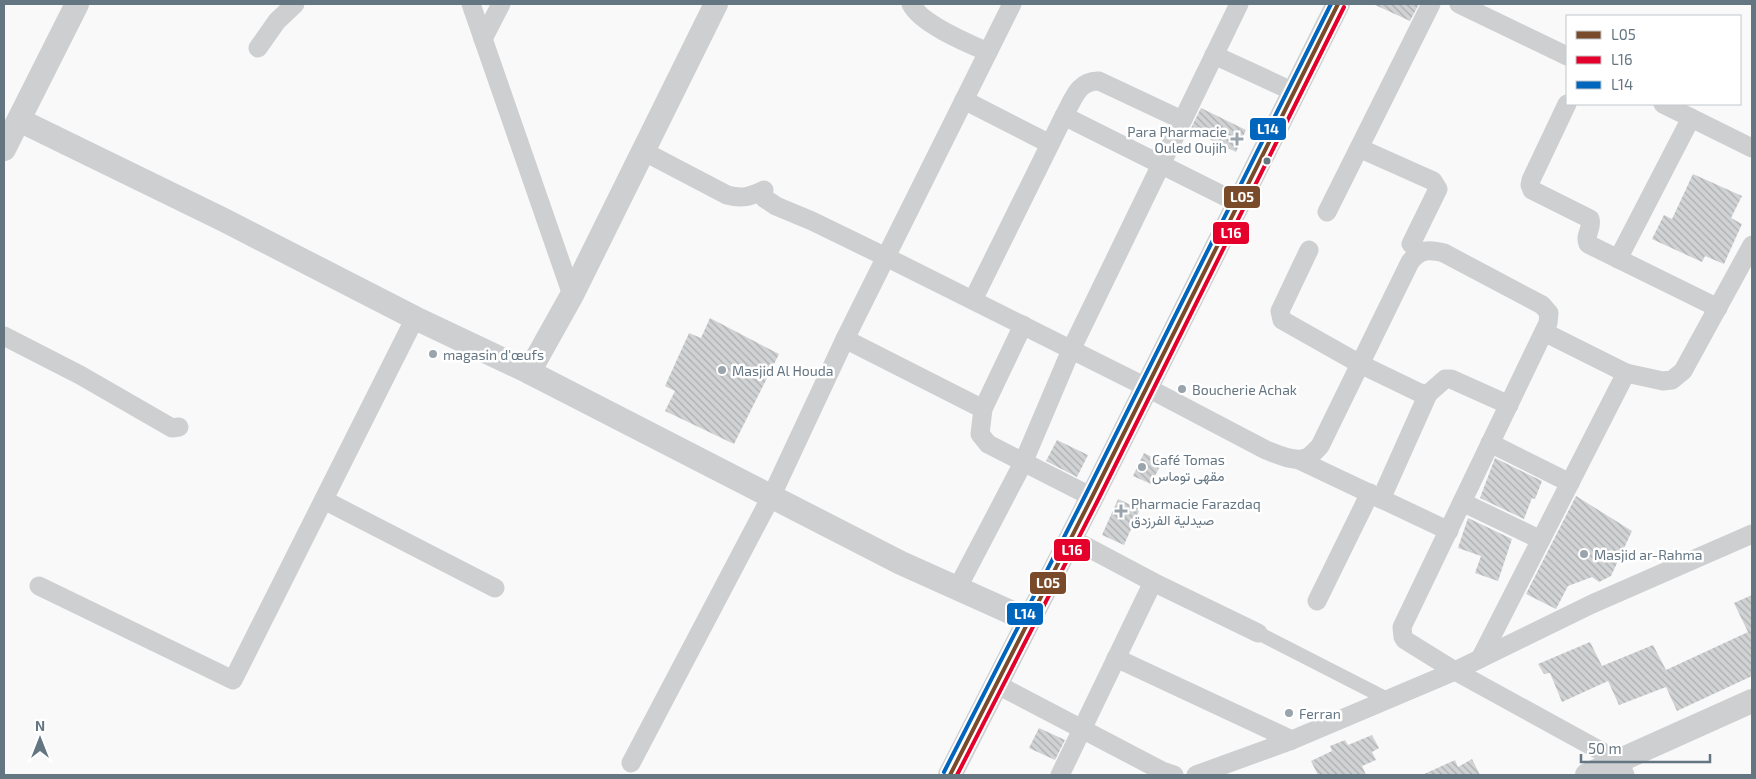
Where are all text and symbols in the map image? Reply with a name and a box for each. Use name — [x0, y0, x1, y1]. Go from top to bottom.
legend — [1566, 15, 1741, 105]
text: L05 — [1611, 25, 1636, 43]
text: L16 — [1611, 50, 1633, 68]
text: L14 — [1611, 75, 1633, 93]
line badge: L14 — [1249, 117, 1287, 141]
text: L14 — [1257, 120, 1279, 137]
place label: Para Pharmacie Ouled Oujih — [1127, 123, 1227, 156]
marker: Para Pharmacie Ouled Oujih — [1231, 133, 1243, 145]
unlabelled marker — [1262, 156, 1272, 166]
line badge: L05 — [1223, 185, 1261, 209]
text: L05 — [1230, 188, 1254, 205]
line badge: L16 — [1212, 221, 1250, 245]
text: L16 — [1220, 224, 1242, 241]
place label: magasin d'œufs — [443, 346, 544, 363]
marker: magasin d'œufs — [427, 348, 439, 360]
place label: Masjid Al Houda — [732, 362, 834, 379]
marker: Masjid Al Houda — [716, 364, 728, 376]
place label: Boucherie Achak — [1192, 381, 1297, 398]
marker: Boucherie Achak — [1176, 383, 1188, 395]
place label: Café Tomas مقهى توماس — [1152, 451, 1225, 485]
marker: Café Tomas مقهى توماس — [1136, 461, 1148, 473]
place label: Pharmacie Farazdaq صيدلية الفرزدق — [1131, 495, 1261, 529]
marker: Pharmacie Farazdaq صيدلية الفرزدق — [1115, 505, 1127, 517]
line badge: L16 — [1053, 538, 1091, 562]
text: L16 — [1061, 541, 1083, 558]
place label: Masjid ar-Rahma — [1594, 546, 1703, 563]
marker: Masjid ar-Rahma — [1578, 548, 1590, 560]
line badge: L05 — [1029, 571, 1067, 595]
text: L05 — [1036, 574, 1060, 591]
line badge: L14 — [1006, 602, 1044, 626]
text: L14 — [1014, 605, 1036, 622]
place label: Ferran — [1299, 705, 1341, 722]
marker: Ferran — [1283, 707, 1295, 719]
north arrow — [15, 714, 65, 764]
text: N — [35, 717, 45, 734]
scale bar — [1581, 732, 1710, 764]
text: 50 m — [1588, 739, 1622, 757]

